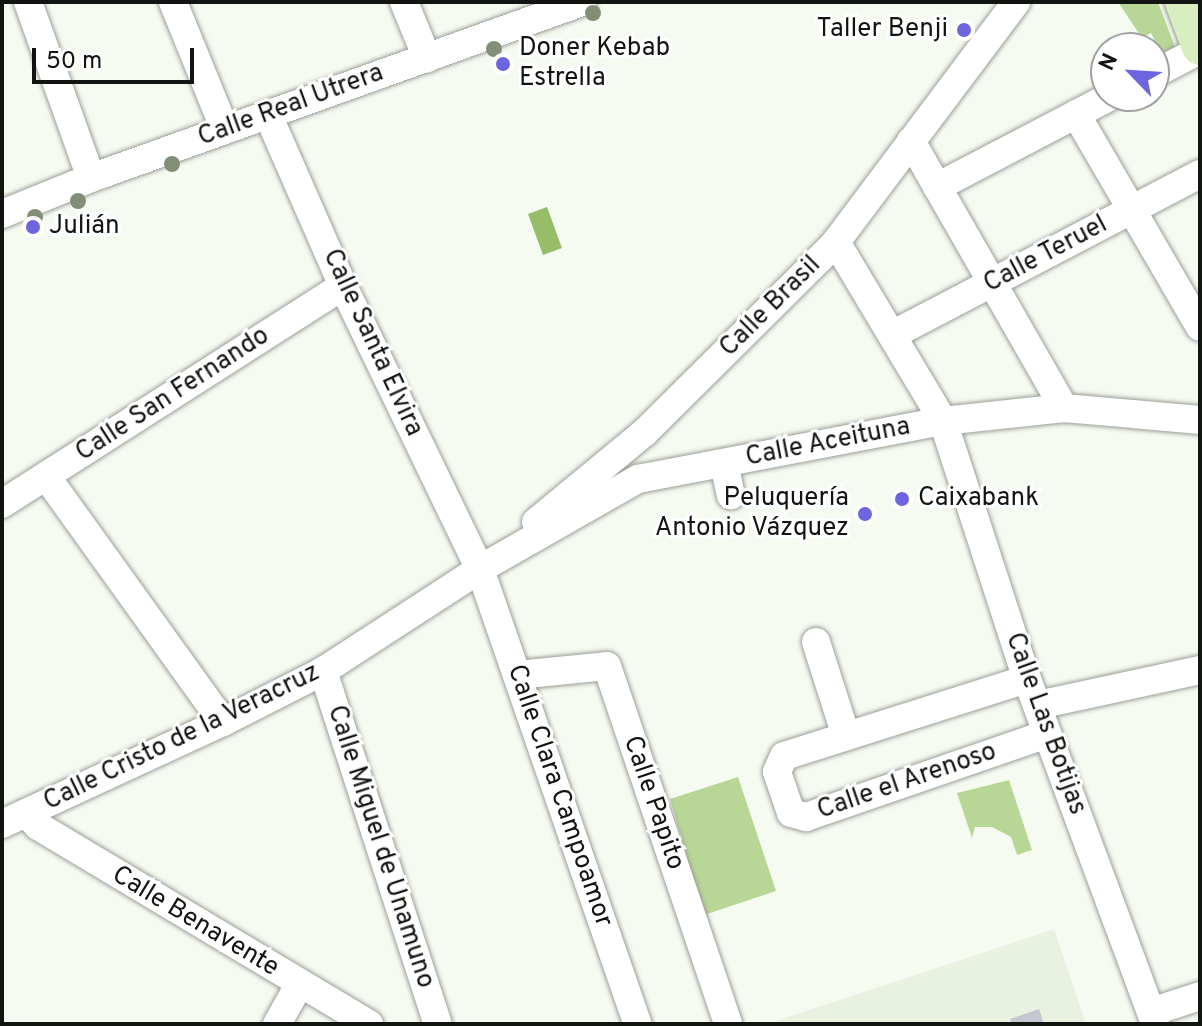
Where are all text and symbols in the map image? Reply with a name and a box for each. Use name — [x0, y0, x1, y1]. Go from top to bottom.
place label: Taller Benji — [817, 14, 948, 46]
marker: Taller Benji — [955, 21, 973, 39]
scale bar — [36, 32, 198, 82]
north arrow — [1090, 32, 1170, 112]
place label: Doner Kebab Estrella — [519, 33, 670, 94]
text: 50 m — [46, 47, 102, 77]
text: N — [1094, 50, 1125, 75]
marker: Doner Kebab Estrella — [494, 55, 512, 73]
street label: Calle Real Utrera — [194, 58, 388, 154]
street label: Calle Teruel — [978, 209, 1114, 301]
place label: Julián — [49, 211, 120, 243]
marker: Julián — [24, 218, 42, 236]
street label: Calle Santa Elvira — [315, 244, 429, 442]
street label: Calle Brasil — [714, 250, 828, 364]
street label: Calle San Fernando — [70, 321, 276, 469]
street label: Calle Aceituna — [743, 412, 913, 474]
place label: Peluquería Antonio Vázquez — [654, 483, 849, 544]
place label: Caixabank — [918, 483, 1039, 515]
marker: Caixabank — [893, 490, 911, 508]
marker: Peluquería Antonio Vázquez — [856, 505, 874, 523]
street label: Calle Las Botijas — [998, 629, 1092, 819]
street label: Calle Cristo de la Veracruz — [38, 657, 326, 819]
street label: Calle Clara Campoamor — [499, 661, 619, 931]
street label: Calle Miguel de Unamuno — [319, 702, 441, 992]
street label: Calle Papito — [616, 732, 690, 874]
street label: Calle el Arenoso — [813, 737, 1001, 827]
street label: Calle Benavente — [106, 860, 284, 984]

